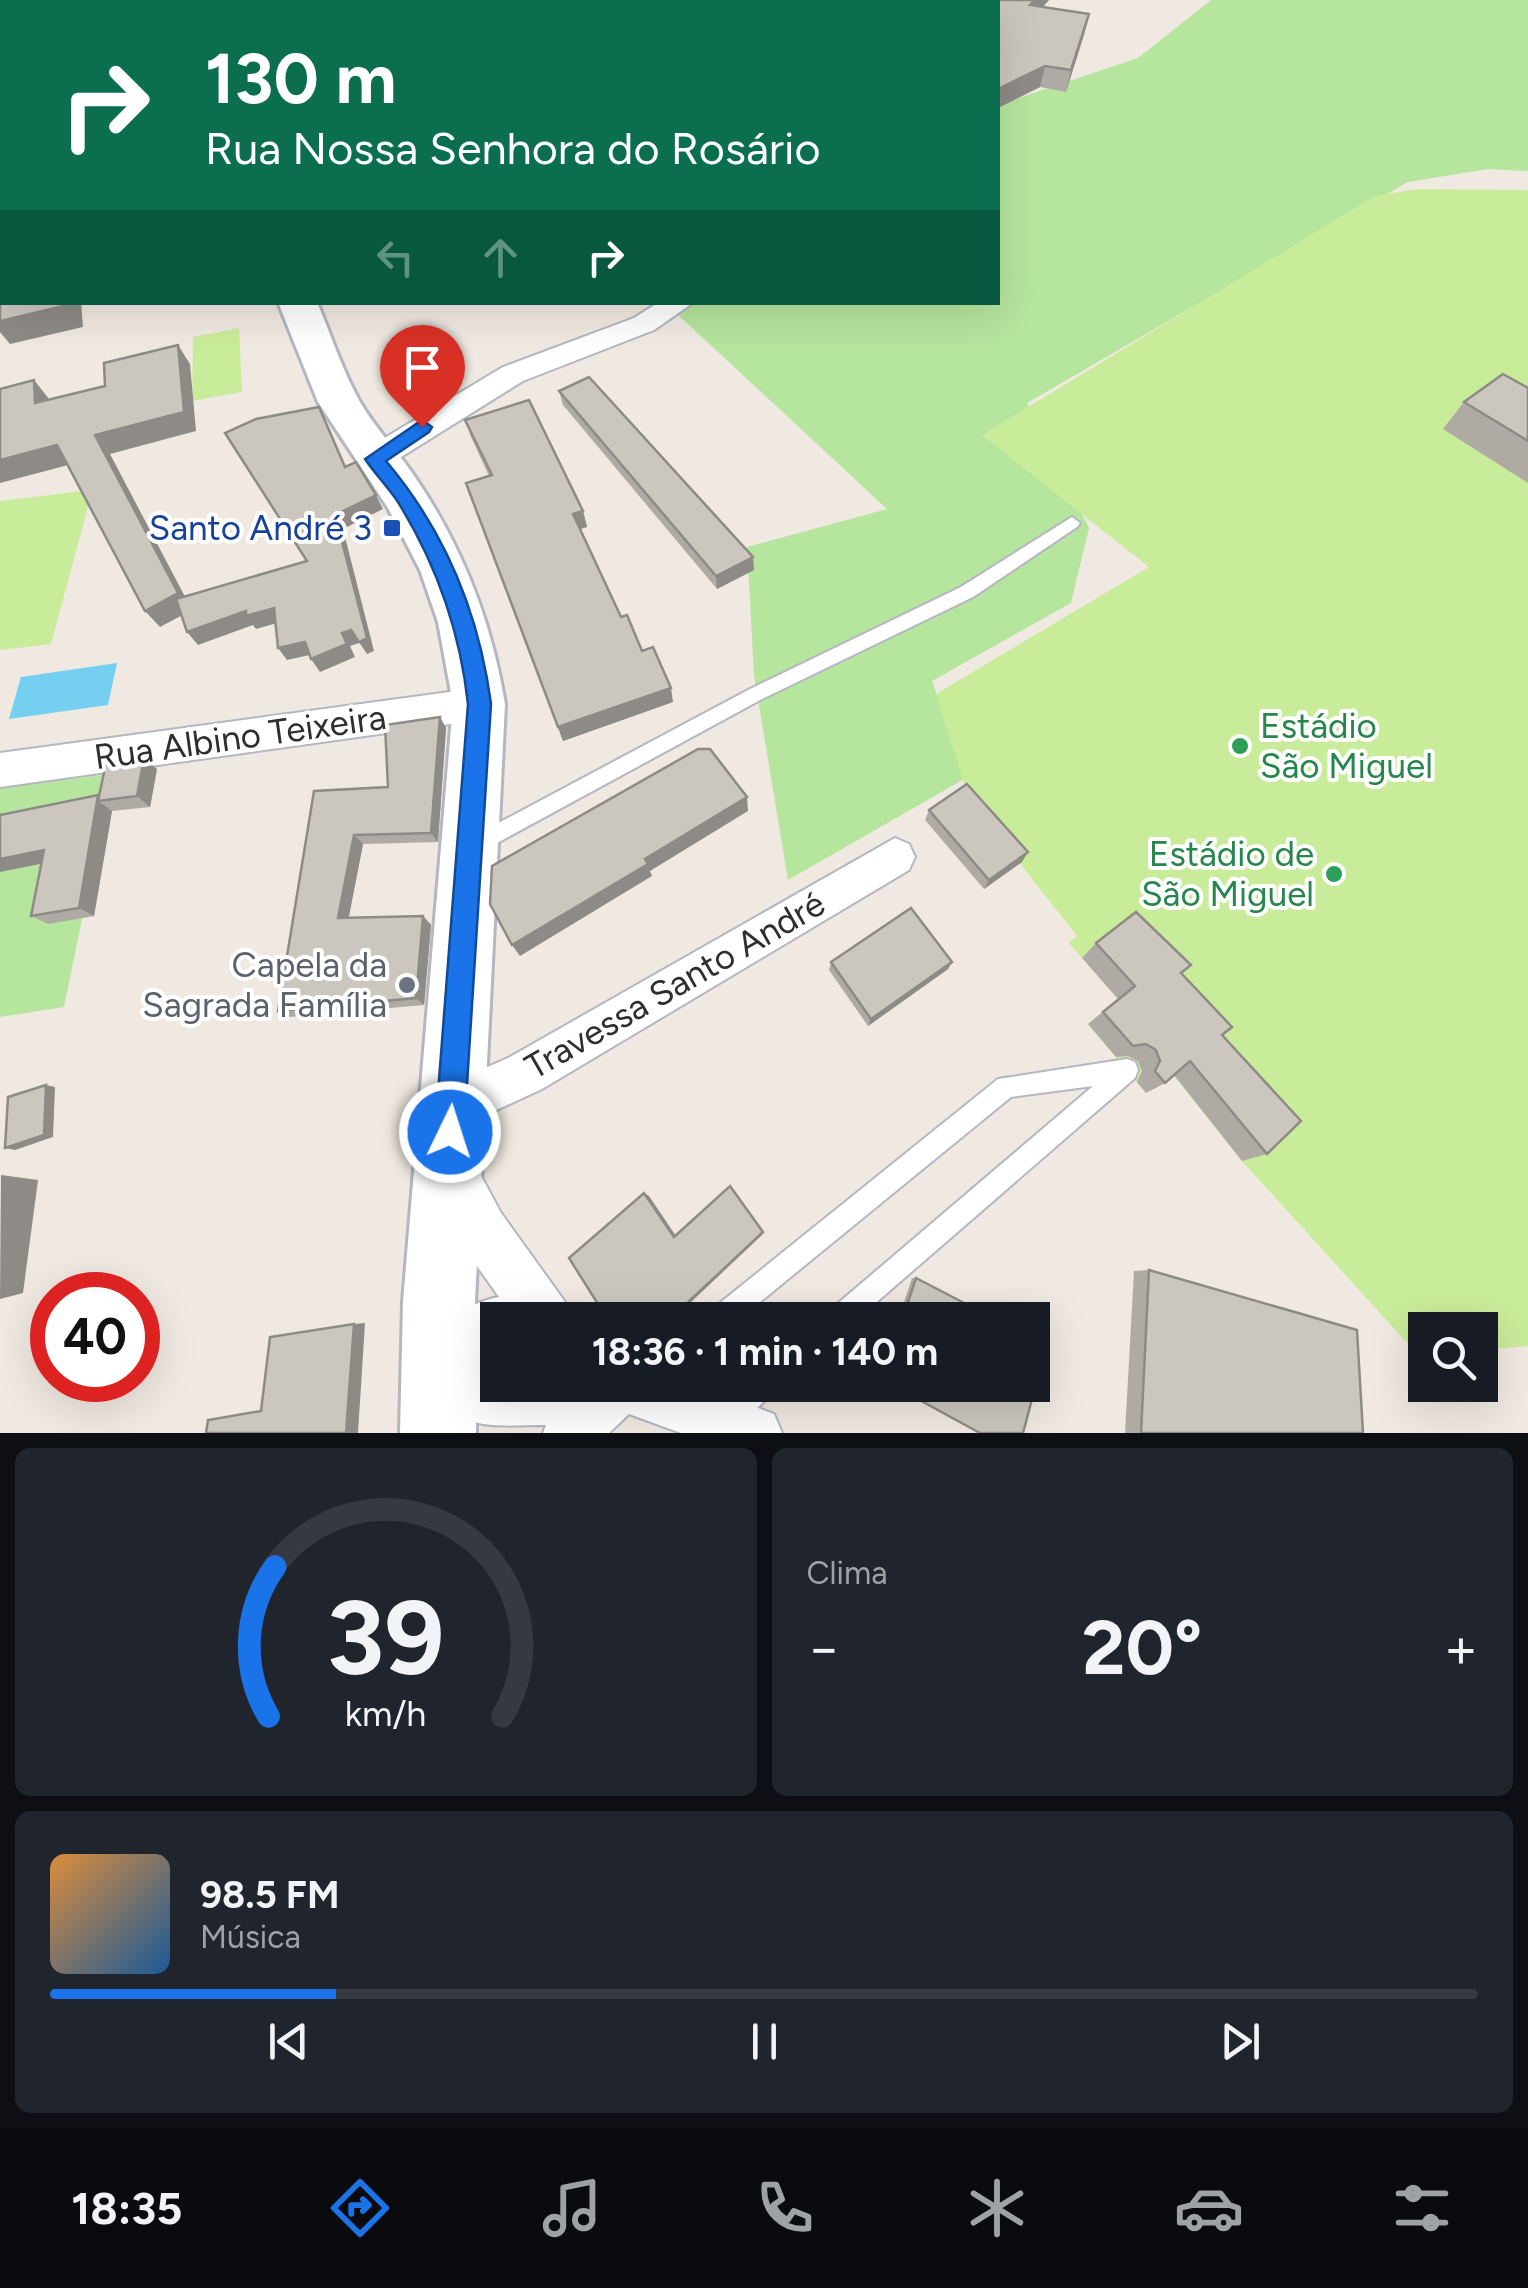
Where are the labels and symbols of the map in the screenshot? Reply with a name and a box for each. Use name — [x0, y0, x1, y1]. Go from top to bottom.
pin — [380, 325, 465, 428]
place label: Santo André 3 — [149, 507, 372, 549]
marker: Santo André 3 — [381, 517, 403, 539]
street label: Rua Albino Teixeira — [91, 696, 389, 778]
place label: Estádio São Miguel — [1260, 705, 1433, 787]
marker: Estádio São Miguel — [1229, 735, 1251, 757]
place label: Estádio de São Miguel — [1141, 833, 1314, 915]
marker: Estádio de São Miguel — [1323, 863, 1345, 885]
street label: Travessa Santo André — [518, 882, 832, 1088]
place label: Capela da Sagrada Família — [142, 944, 387, 1026]
marker: Capela da Sagrada Família — [396, 974, 418, 996]
position arrow — [398, 1080, 502, 1184]
speed limit sign: 40 — [30, 1272, 160, 1402]

